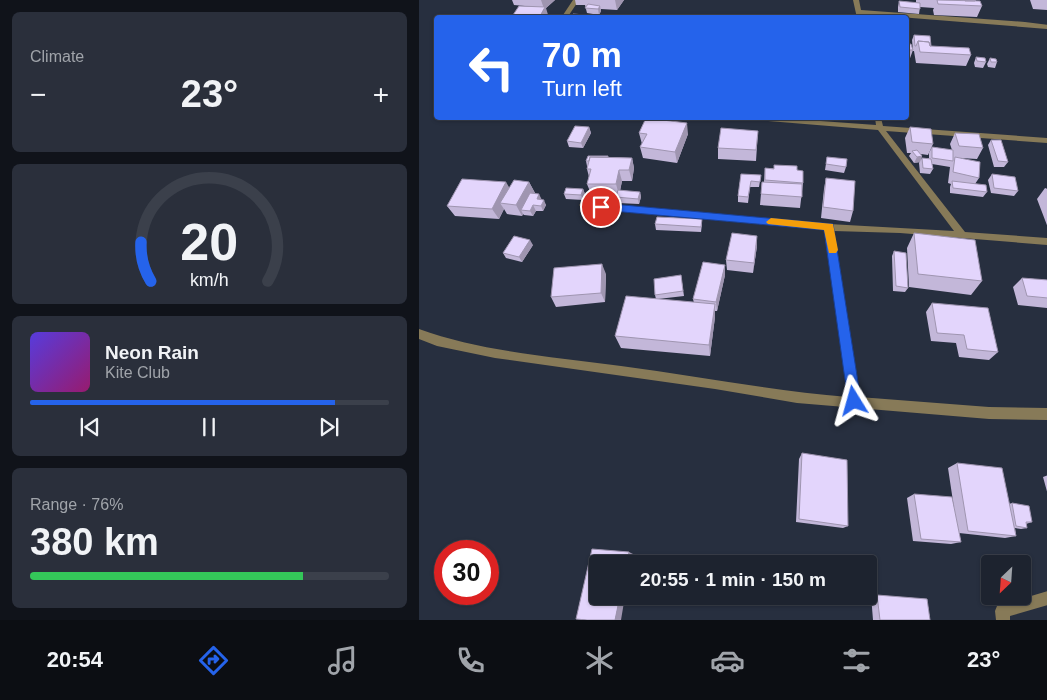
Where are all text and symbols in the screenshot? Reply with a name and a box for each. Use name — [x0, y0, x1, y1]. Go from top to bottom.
icon: left — [459, 35, 524, 100]
text: 70 m — [542, 35, 622, 74]
text: Climate — [30, 48, 84, 65]
text: 23° — [181, 73, 238, 115]
text: Turn left — [542, 76, 622, 101]
text: − — [30, 79, 46, 110]
text: + — [373, 79, 389, 110]
pin — [580, 186, 622, 228]
icon: arrive — [587, 193, 615, 221]
text: 20 — [181, 213, 238, 271]
text: km/h — [190, 270, 229, 290]
text: Neon Rain — [105, 342, 199, 363]
text: Kite Club — [105, 364, 170, 381]
position arrow — [827, 374, 879, 426]
icon: previous — [76, 413, 104, 441]
icon: pause — [195, 413, 223, 441]
icon: next — [315, 413, 343, 441]
text: Range · 76% — [30, 496, 123, 513]
text: 380 km — [30, 521, 159, 563]
speed limit sign: 30 — [434, 540, 499, 605]
north arrow — [981, 555, 1031, 605]
map controls — [981, 555, 1031, 605]
text: 20:55 · 1 min · 150 m — [640, 569, 826, 590]
icon: directions — [196, 643, 231, 678]
icon: music — [325, 643, 360, 678]
icon: phone — [453, 643, 488, 678]
icon: climate — [582, 643, 617, 678]
icon: car — [710, 643, 745, 678]
icon: filters — [839, 643, 874, 678]
text: 20:54 — [47, 647, 103, 672]
text: 23° — [967, 647, 1000, 672]

